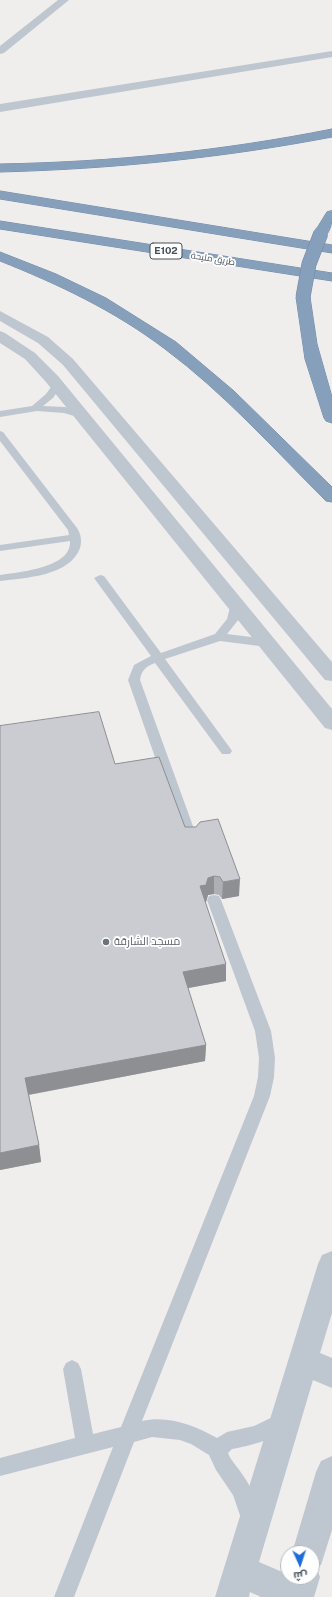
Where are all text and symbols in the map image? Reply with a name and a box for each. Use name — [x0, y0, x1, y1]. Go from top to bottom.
road number: E102 — [150, 243, 182, 259]
street label: طريق مليحة — [190, 250, 236, 268]
place label: مسجد الشارقة — [114, 935, 180, 949]
marker: مسجد الشارقة — [101, 937, 111, 947]
north arrow — [280, 1545, 320, 1585]
text: ش — [293, 1570, 308, 1582]

